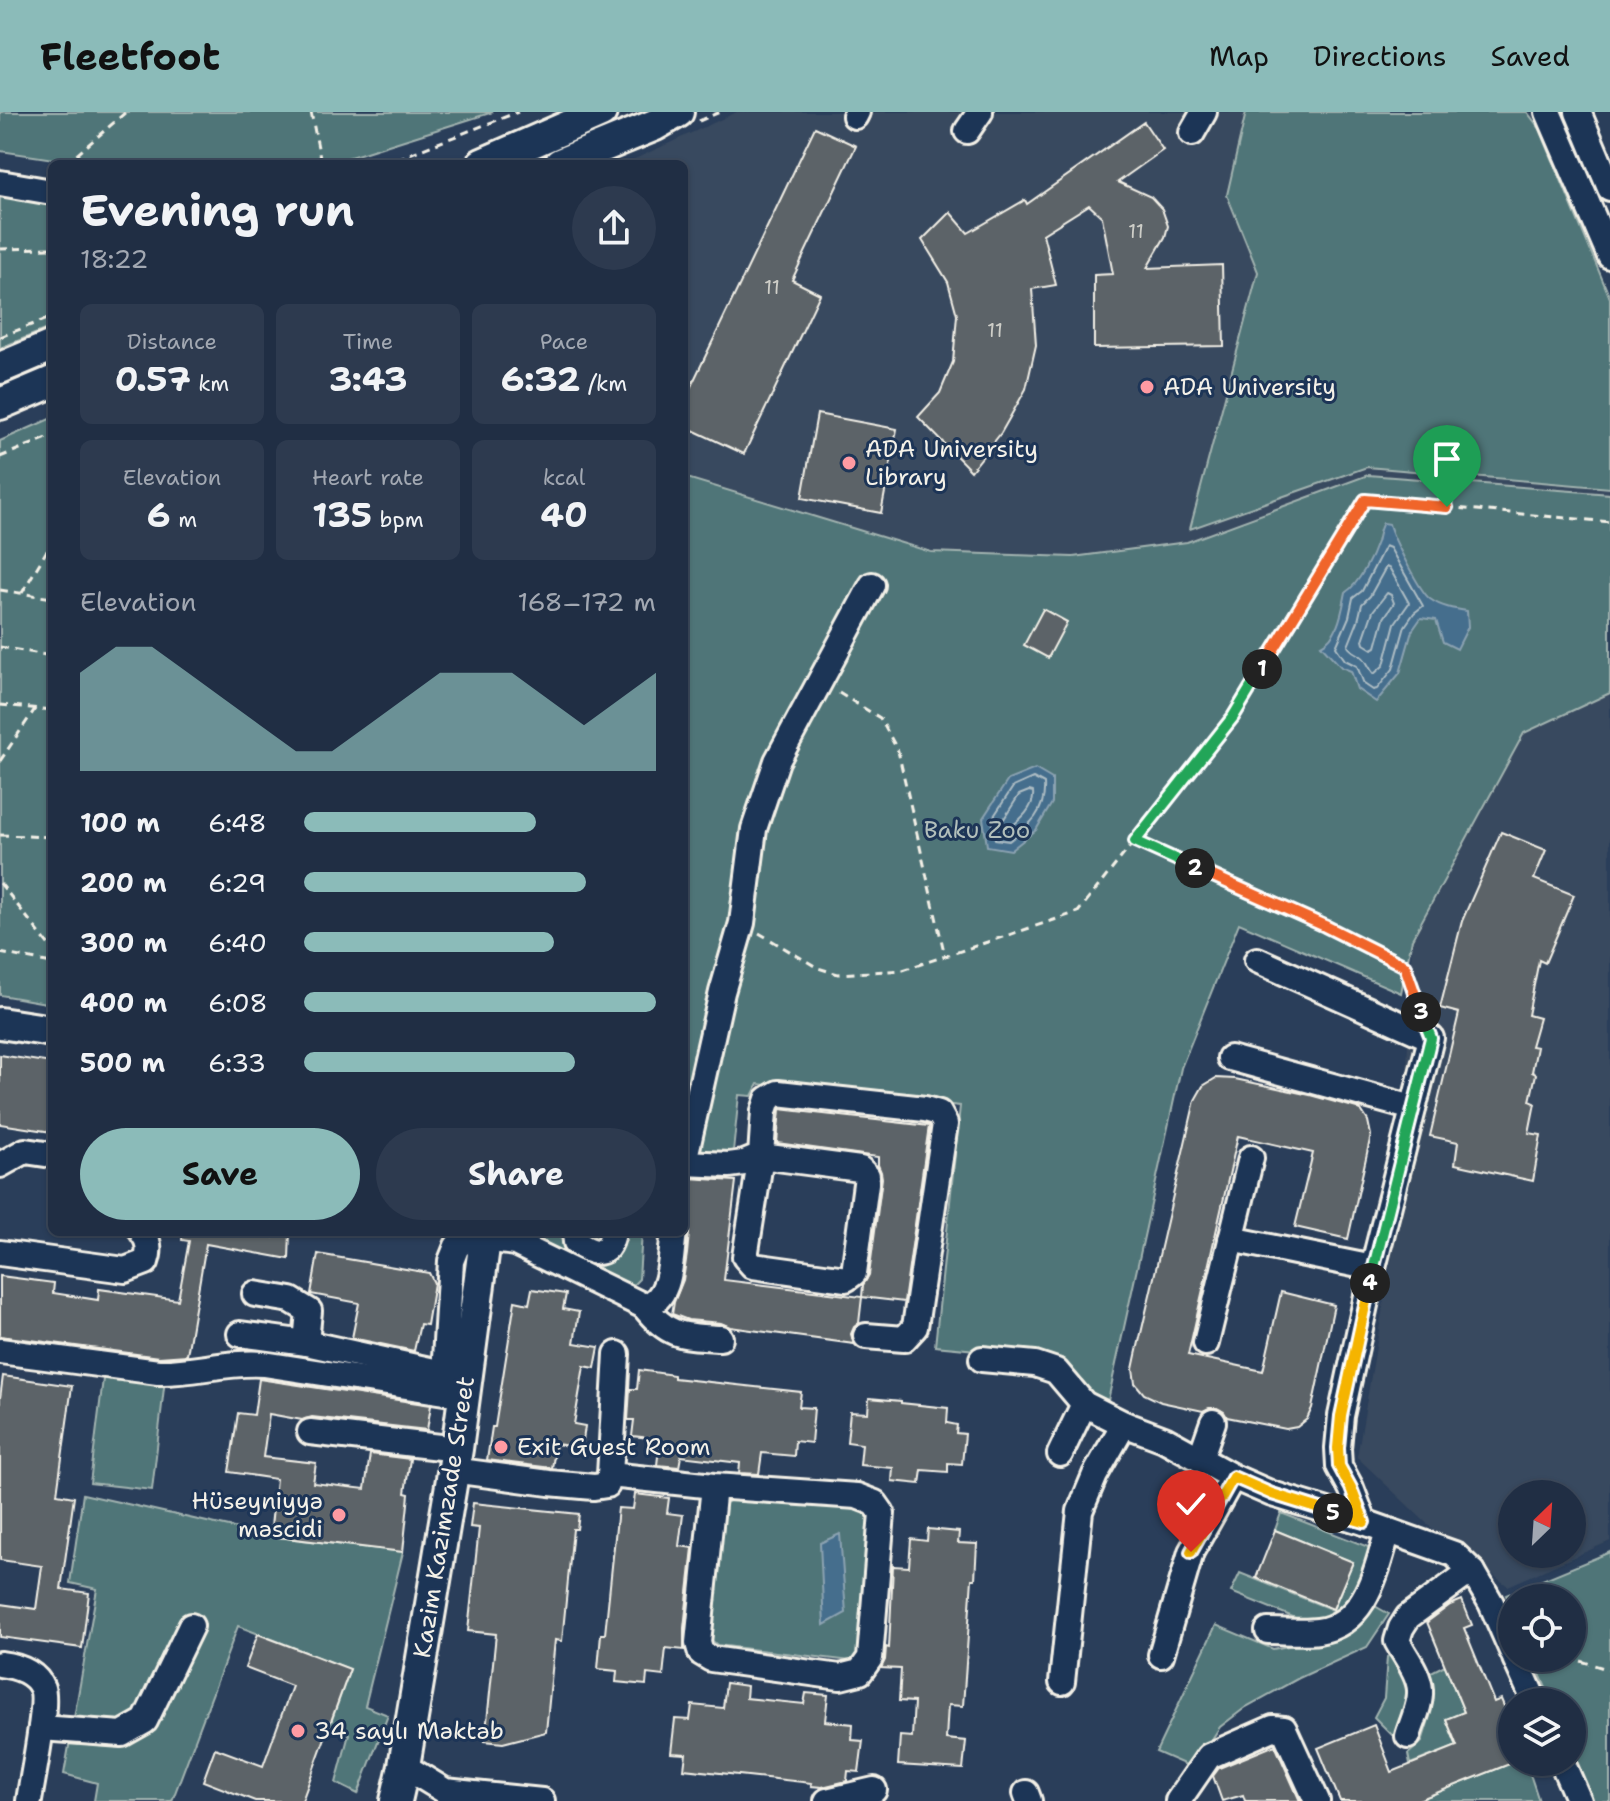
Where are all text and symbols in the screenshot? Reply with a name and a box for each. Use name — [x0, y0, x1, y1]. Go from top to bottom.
text: Fleetfoot — [40, 31, 220, 82]
text: Map — [1209, 37, 1269, 75]
text: Directions — [1313, 37, 1447, 75]
text: Saved — [1491, 37, 1570, 75]
text: Evening run — [80, 181, 354, 240]
button: share — [572, 186, 656, 270]
house number: 11 — [1128, 218, 1144, 244]
text: 18:22 — [80, 241, 148, 276]
house number: 11 — [764, 274, 780, 300]
house number: 11 — [987, 317, 1003, 343]
text: Distance — [127, 327, 217, 356]
text: Time — [343, 327, 393, 356]
text: Pace — [540, 327, 588, 356]
text: 0.57 — [115, 356, 191, 402]
text: 3:43 — [328, 356, 408, 402]
text: 6:32 — [501, 356, 580, 402]
text: km — [191, 369, 229, 398]
text: /km — [580, 369, 627, 398]
place label: ADA University — [1163, 371, 1336, 403]
marker: ADA University — [1138, 378, 1156, 396]
pin — [1413, 425, 1481, 507]
place label: ADA University Library — [865, 433, 1038, 493]
icon: arrive — [1425, 437, 1469, 481]
marker: ADA University Library — [840, 454, 858, 472]
text: Elevation — [123, 463, 221, 492]
text: Heart rate — [312, 463, 424, 492]
text: kcal — [543, 463, 585, 492]
text: 6 — [147, 492, 171, 538]
text: 135 — [312, 492, 372, 538]
text: 40 — [540, 492, 588, 538]
text: m — [171, 505, 197, 534]
text: bpm — [372, 505, 424, 534]
text: Elevation — [80, 584, 196, 619]
text: 168–172 m — [517, 584, 656, 619]
pin: 1 — [1242, 649, 1282, 689]
text: 1 — [1257, 654, 1267, 683]
text: 100 m — [80, 805, 160, 840]
text: 6:48 — [208, 805, 267, 840]
park label: Baku Zoo — [924, 814, 1030, 846]
pin: 2 — [1175, 848, 1215, 888]
text: 2 — [1187, 853, 1203, 882]
text: 200 m — [80, 865, 167, 900]
text: 6:29 — [208, 865, 266, 900]
text: 300 m — [80, 925, 167, 960]
text: 6:40 — [208, 925, 267, 960]
text: 400 m — [80, 985, 167, 1020]
text: 6:08 — [208, 985, 268, 1020]
pin: 3 — [1401, 992, 1441, 1032]
text: 3 — [1413, 997, 1429, 1026]
text: 500 m — [80, 1045, 165, 1080]
text: 6:33 — [208, 1045, 266, 1080]
button: Save — [80, 1128, 360, 1220]
button: Share — [376, 1128, 656, 1220]
pin: 4 — [1350, 1263, 1390, 1303]
text: 4 — [1362, 1268, 1378, 1297]
street label: Kazim Kazimzade Street — [406, 1374, 482, 1660]
place label: Exit Guest Room — [517, 1431, 710, 1463]
marker: Exit Guest Room — [492, 1438, 510, 1456]
pin — [1157, 1470, 1225, 1552]
north arrow — [1498, 1480, 1586, 1568]
map controls — [1498, 1480, 1586, 1776]
icon: check — [1169, 1482, 1213, 1526]
place label: Hüseyniyyə məscidi — [191, 1485, 323, 1545]
pin: 5 — [1313, 1493, 1353, 1533]
text: 5 — [1326, 1498, 1340, 1527]
marker: Hüseyniyyə məscidi — [330, 1506, 348, 1524]
button: locate — [1498, 1584, 1586, 1672]
button: layers — [1498, 1688, 1586, 1776]
place label: 34 saylı Məktəb — [314, 1715, 504, 1747]
marker: 34 saylı Məktəb — [289, 1722, 307, 1740]

